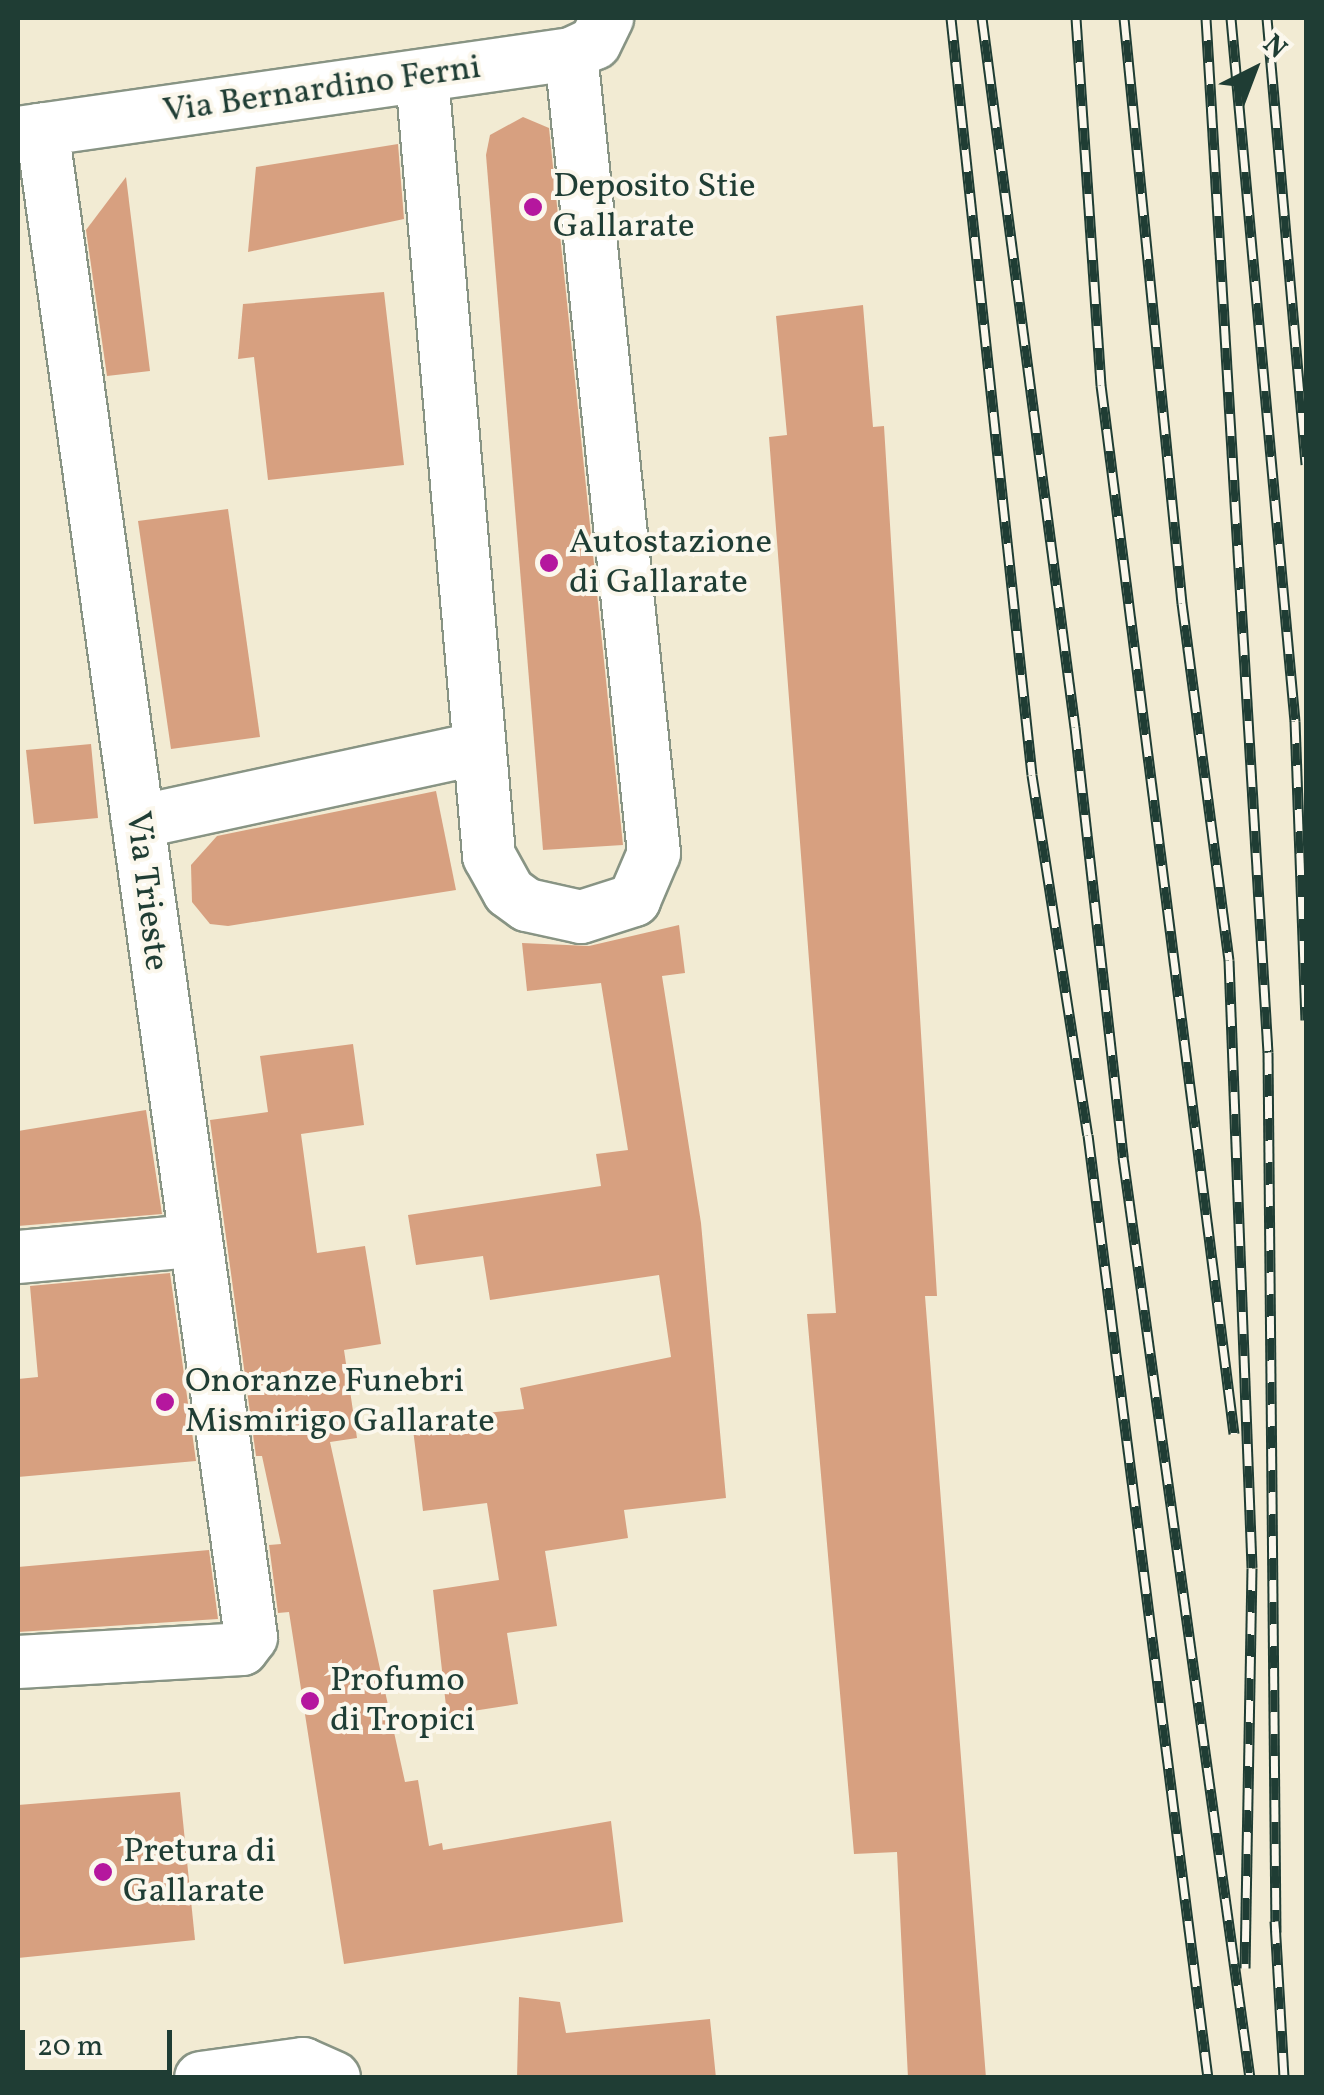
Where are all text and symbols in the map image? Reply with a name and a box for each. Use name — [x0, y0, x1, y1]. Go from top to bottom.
north arrow — [1204, 20, 1304, 120]
text: N — [1254, 26, 1295, 69]
street label: Via Bernardino Ferni — [160, 47, 484, 133]
place label: Deposito Stie Gallarate — [553, 166, 756, 248]
marker: Deposito Stie Gallarate — [522, 196, 544, 218]
place label: Autostazione di Gallarate — [569, 522, 772, 604]
marker: Autostazione di Gallarate — [538, 552, 560, 574]
street label: Via Trieste — [115, 808, 177, 974]
place label: Onoranze Funebri Mismirigo Gallarate — [185, 1361, 495, 1443]
marker: Onoranze Funebri Mismirigo Gallarate — [154, 1391, 176, 1413]
place label: Profumo di Tropici — [330, 1660, 476, 1742]
marker: Profumo di Tropici — [299, 1690, 321, 1712]
place label: Pretura di Gallarate — [123, 1831, 276, 1913]
marker: Pretura di Gallarate — [92, 1861, 114, 1883]
scale bar — [25, 2010, 178, 2072]
text: 20 m — [37, 2026, 103, 2068]

